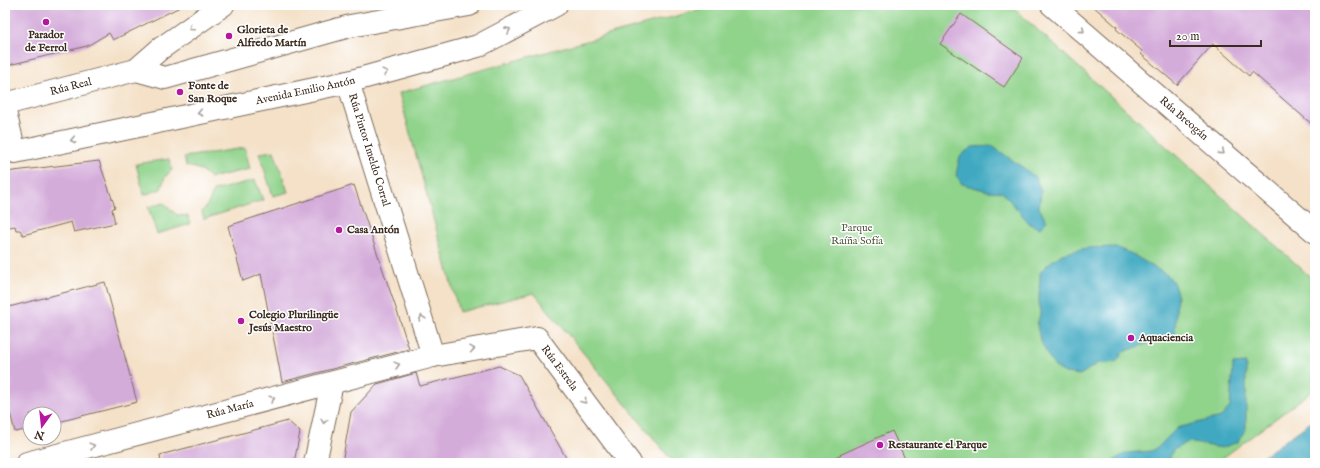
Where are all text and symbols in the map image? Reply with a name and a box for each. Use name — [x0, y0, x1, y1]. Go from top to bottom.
marker: Parador de Ferrol — [41, 17, 51, 27]
scale bar — [1170, 22, 1261, 48]
one-way arrow — [188, 23, 195, 31]
place label: Glorieta de Alfredo Martín — [236, 23, 307, 50]
one-way arrow — [1077, 26, 1084, 33]
place label: Parador de Ferrol — [25, 28, 68, 55]
one-way arrow — [504, 28, 511, 35]
text: 20 m — [1176, 29, 1199, 44]
marker: Glorieta de Alfredo Martín — [224, 31, 234, 41]
one-way arrow — [382, 68, 389, 76]
street label: Avenida Emilio Antón — [254, 73, 357, 108]
street label: Rúa Real — [49, 75, 93, 99]
place label: Fonte de San Roque — [188, 79, 237, 106]
marker: Fonte de San Roque — [175, 87, 185, 97]
street label: Rúa Pintor Imeldo Corral — [345, 92, 393, 208]
street label: Rúa Breogán — [1156, 94, 1211, 144]
one-way arrow — [197, 109, 203, 117]
one-way arrow — [70, 136, 76, 144]
one-way arrow — [1218, 147, 1225, 154]
park label: Parque Raíña Sofía — [831, 221, 883, 248]
place label: Casa Antón — [347, 223, 400, 237]
marker: Casa Antón — [334, 225, 344, 235]
place label: Colegio Plurilingüe Jesús Maestro — [247, 308, 338, 335]
one-way arrow — [418, 315, 426, 322]
marker: Colegio Plurilingüe Jesús Maestro — [236, 316, 246, 326]
place label: Aquaciencia — [1138, 331, 1194, 345]
marker: Aquaciencia — [1126, 333, 1136, 343]
street label: Rúa Estrela — [538, 343, 581, 394]
one-way arrow — [469, 345, 475, 354]
one-way arrow — [394, 361, 401, 370]
one-way arrow — [268, 395, 275, 403]
street label: Rúa María — [205, 397, 255, 422]
one-way arrow — [579, 397, 586, 404]
north arrow — [22, 406, 62, 446]
one-way arrow — [320, 418, 328, 424]
text: N — [33, 427, 47, 443]
place label: Restaurante el Parque — [888, 438, 987, 452]
marker: Restaurante el Parque — [875, 440, 885, 450]
one-way arrow — [88, 442, 95, 451]

